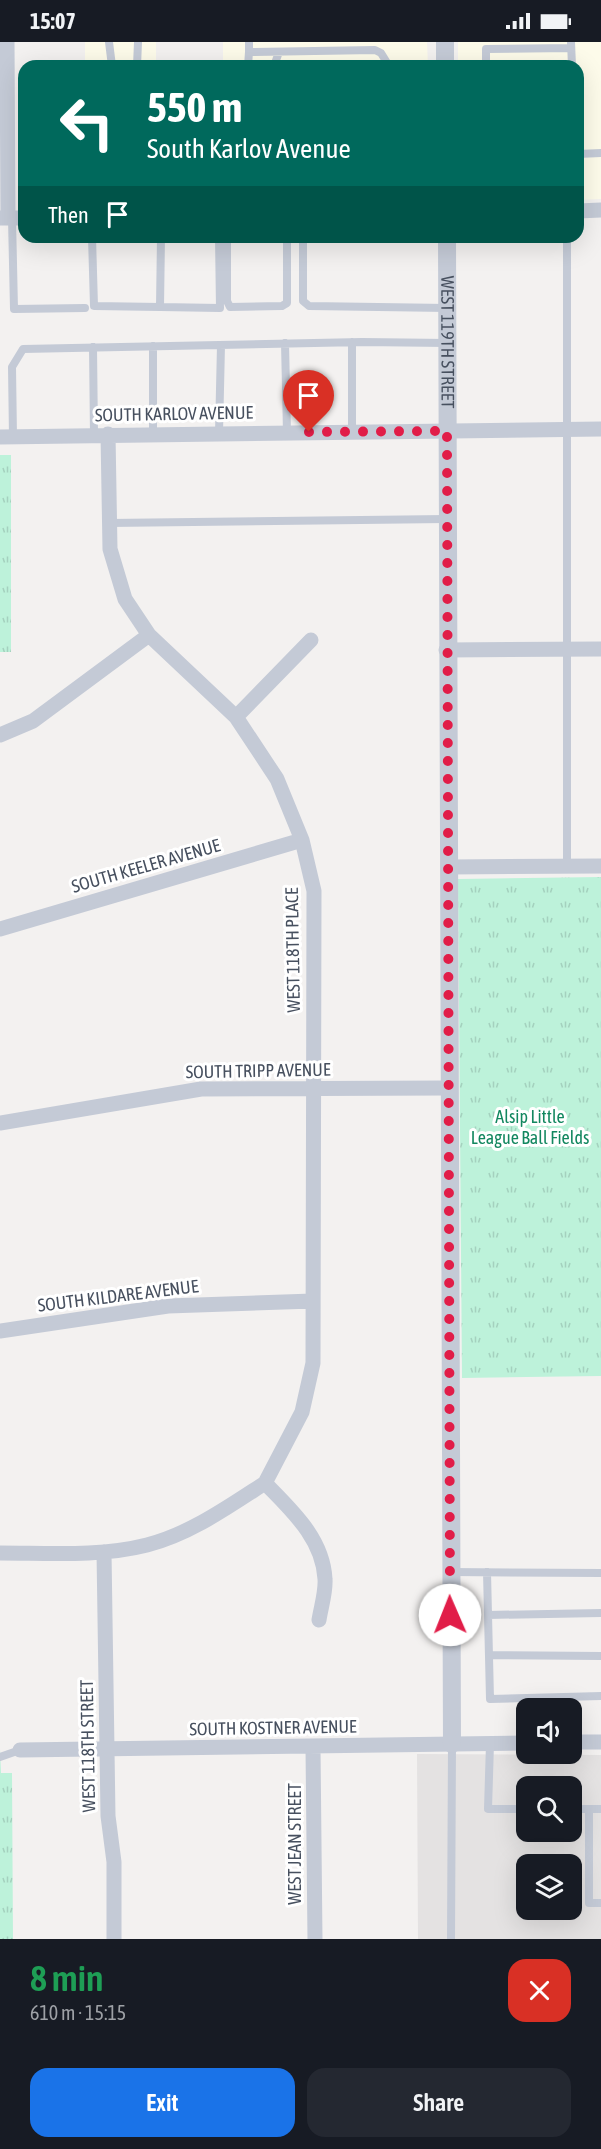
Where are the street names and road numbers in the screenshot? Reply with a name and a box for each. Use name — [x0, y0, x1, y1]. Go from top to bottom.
street label: WEST 119TH STREET — [437, 276, 459, 408]
street label: SOUTH KARLOV AVENUE — [95, 402, 254, 425]
street label: SOUTH KEELER AVENUE — [69, 834, 223, 897]
street label: WEST 118TH PLACE — [281, 887, 304, 1013]
street label: SOUTH TRIPP AVENUE — [185, 1059, 331, 1082]
street label: SOUTH KILDARE AVENUE — [36, 1275, 200, 1316]
street label: WEST 118TH STREET — [76, 1679, 99, 1812]
street label: SOUTH KOSTNER AVENUE — [189, 1716, 357, 1739]
street label: WEST JEAN STREET — [284, 1783, 305, 1905]

